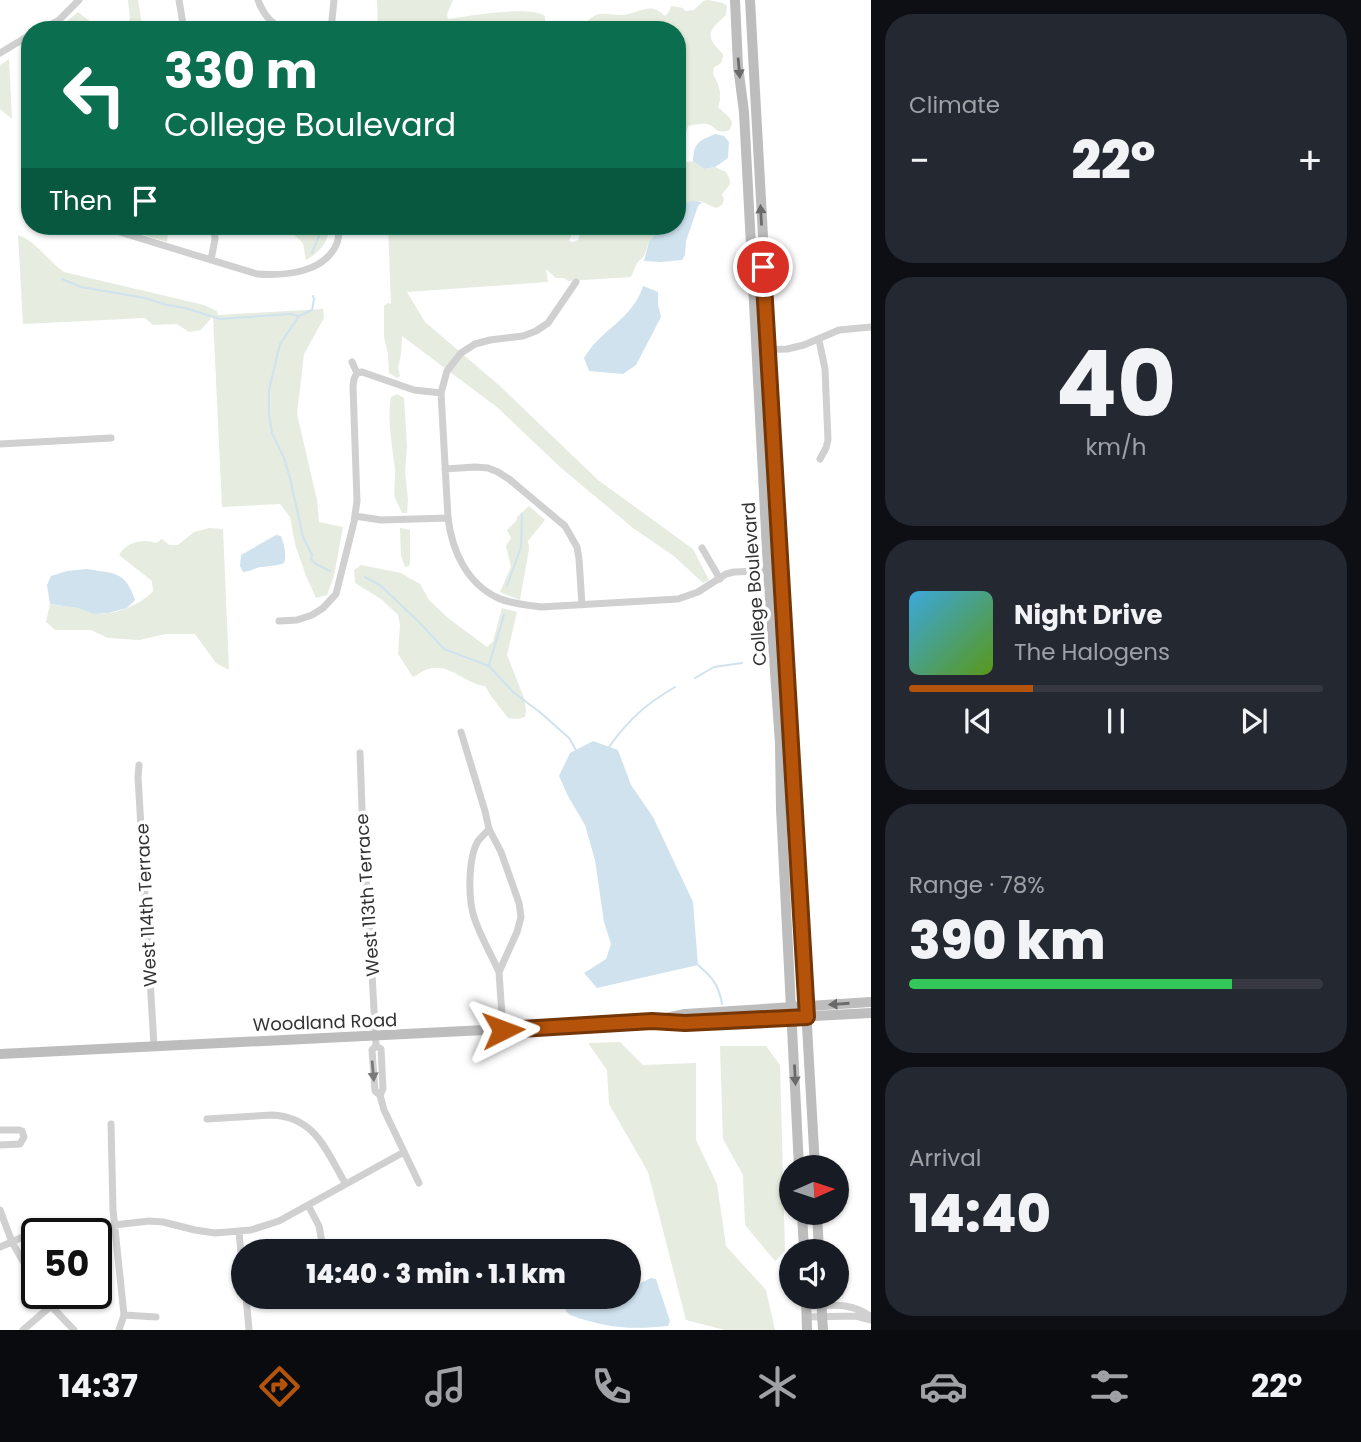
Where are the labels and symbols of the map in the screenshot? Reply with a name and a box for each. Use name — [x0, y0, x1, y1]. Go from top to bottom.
one-way arrow — [733, 57, 744, 79]
one-way arrow — [755, 204, 766, 226]
pin — [733, 237, 793, 297]
street label: College Boulevard — [736, 501, 772, 667]
street label: West 113th Terrace — [349, 813, 385, 977]
street label: West 114th Terrace — [129, 823, 163, 987]
position arrow — [466, 993, 540, 1067]
one-way arrow — [827, 999, 849, 1010]
street label: Woodland Road — [252, 1007, 398, 1037]
one-way arrow — [368, 1060, 379, 1082]
one-way arrow — [790, 1064, 801, 1086]
north arrow — [779, 1155, 849, 1225]
speed limit sign: 50 — [21, 1218, 112, 1309]

